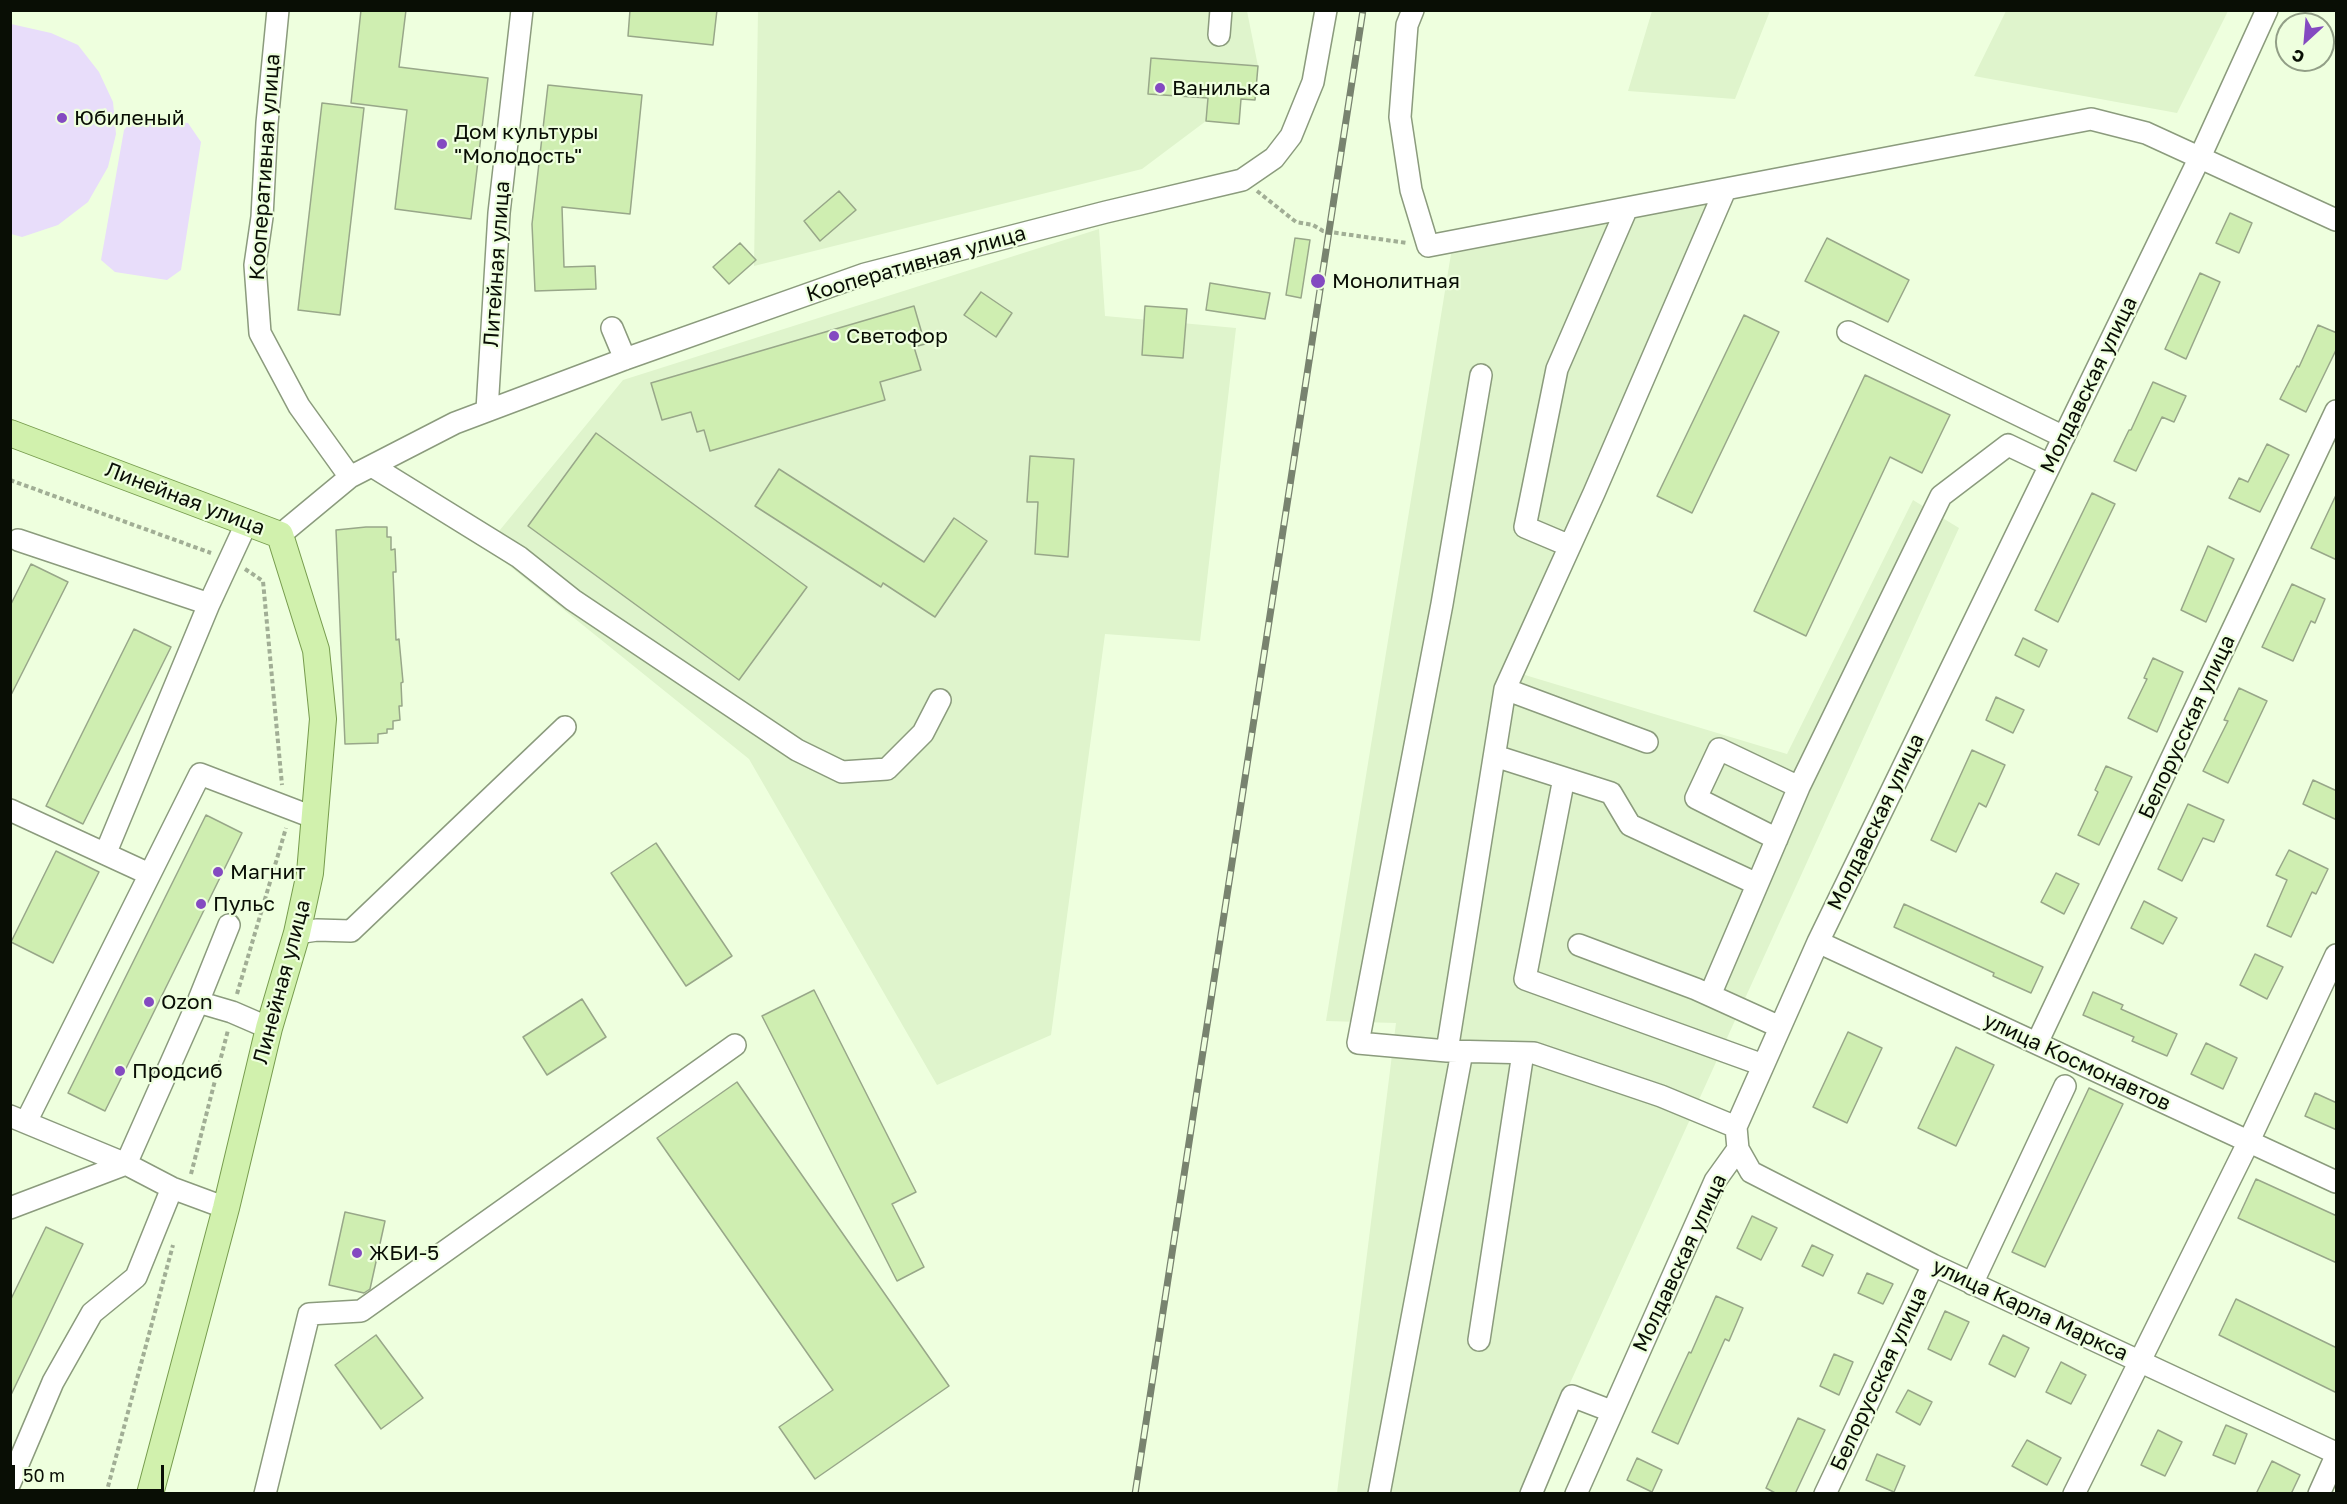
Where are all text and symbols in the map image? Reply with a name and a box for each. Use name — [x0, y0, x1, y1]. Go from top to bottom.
north arrow — [2275, 12, 2335, 72]
text: С — [2288, 45, 2307, 68]
street label: Кооперативная улица — [245, 53, 285, 281]
place label: Ванилька — [1172, 75, 1271, 101]
marker: Ванилька — [1153, 81, 1167, 95]
place label: Юбиленый — [74, 105, 185, 131]
marker: Юбиленый — [55, 111, 69, 125]
place label: Дом культуры "Молодость" — [454, 119, 599, 169]
marker: Дом культуры "Молодость" — [435, 137, 449, 151]
street label: Литейная улица — [479, 180, 515, 348]
street label: Кооперативная улица — [803, 221, 1029, 307]
place label: Монолитная — [1332, 268, 1460, 294]
marker: Монолитная — [1309, 272, 1327, 290]
street label: Молдавская улица — [2035, 293, 2143, 477]
place label: Светофор — [846, 323, 948, 349]
marker: Светофор — [827, 329, 841, 343]
street label: Линейная улица — [102, 457, 268, 541]
street label: Белорусская улица — [2133, 631, 2241, 823]
street label: Молдавская улица — [1822, 730, 1930, 914]
place label: Магнит — [230, 859, 305, 885]
marker: Магнит — [211, 865, 225, 879]
place label: Пульс — [213, 891, 275, 917]
marker: Пульс — [194, 897, 208, 911]
street label: Линейная улица — [248, 897, 316, 1067]
place label: Ozon — [161, 989, 213, 1015]
marker: Ozon — [142, 995, 156, 1009]
street label: улица Космонавтов — [1979, 1008, 2175, 1116]
place label: Продсиб — [132, 1058, 223, 1084]
marker: Продсиб — [113, 1064, 127, 1078]
street label: Молдавская улица — [1628, 1170, 1732, 1356]
place label: ЖБИ-5 — [369, 1240, 439, 1266]
marker: ЖБИ-5 — [350, 1246, 364, 1260]
street label: улица Карла Маркса — [1928, 1254, 2132, 1366]
street label: Белорусская улица — [1825, 1283, 1933, 1475]
scale bar — [15, 1453, 166, 1491]
text: 50 m — [23, 1464, 65, 1486]

